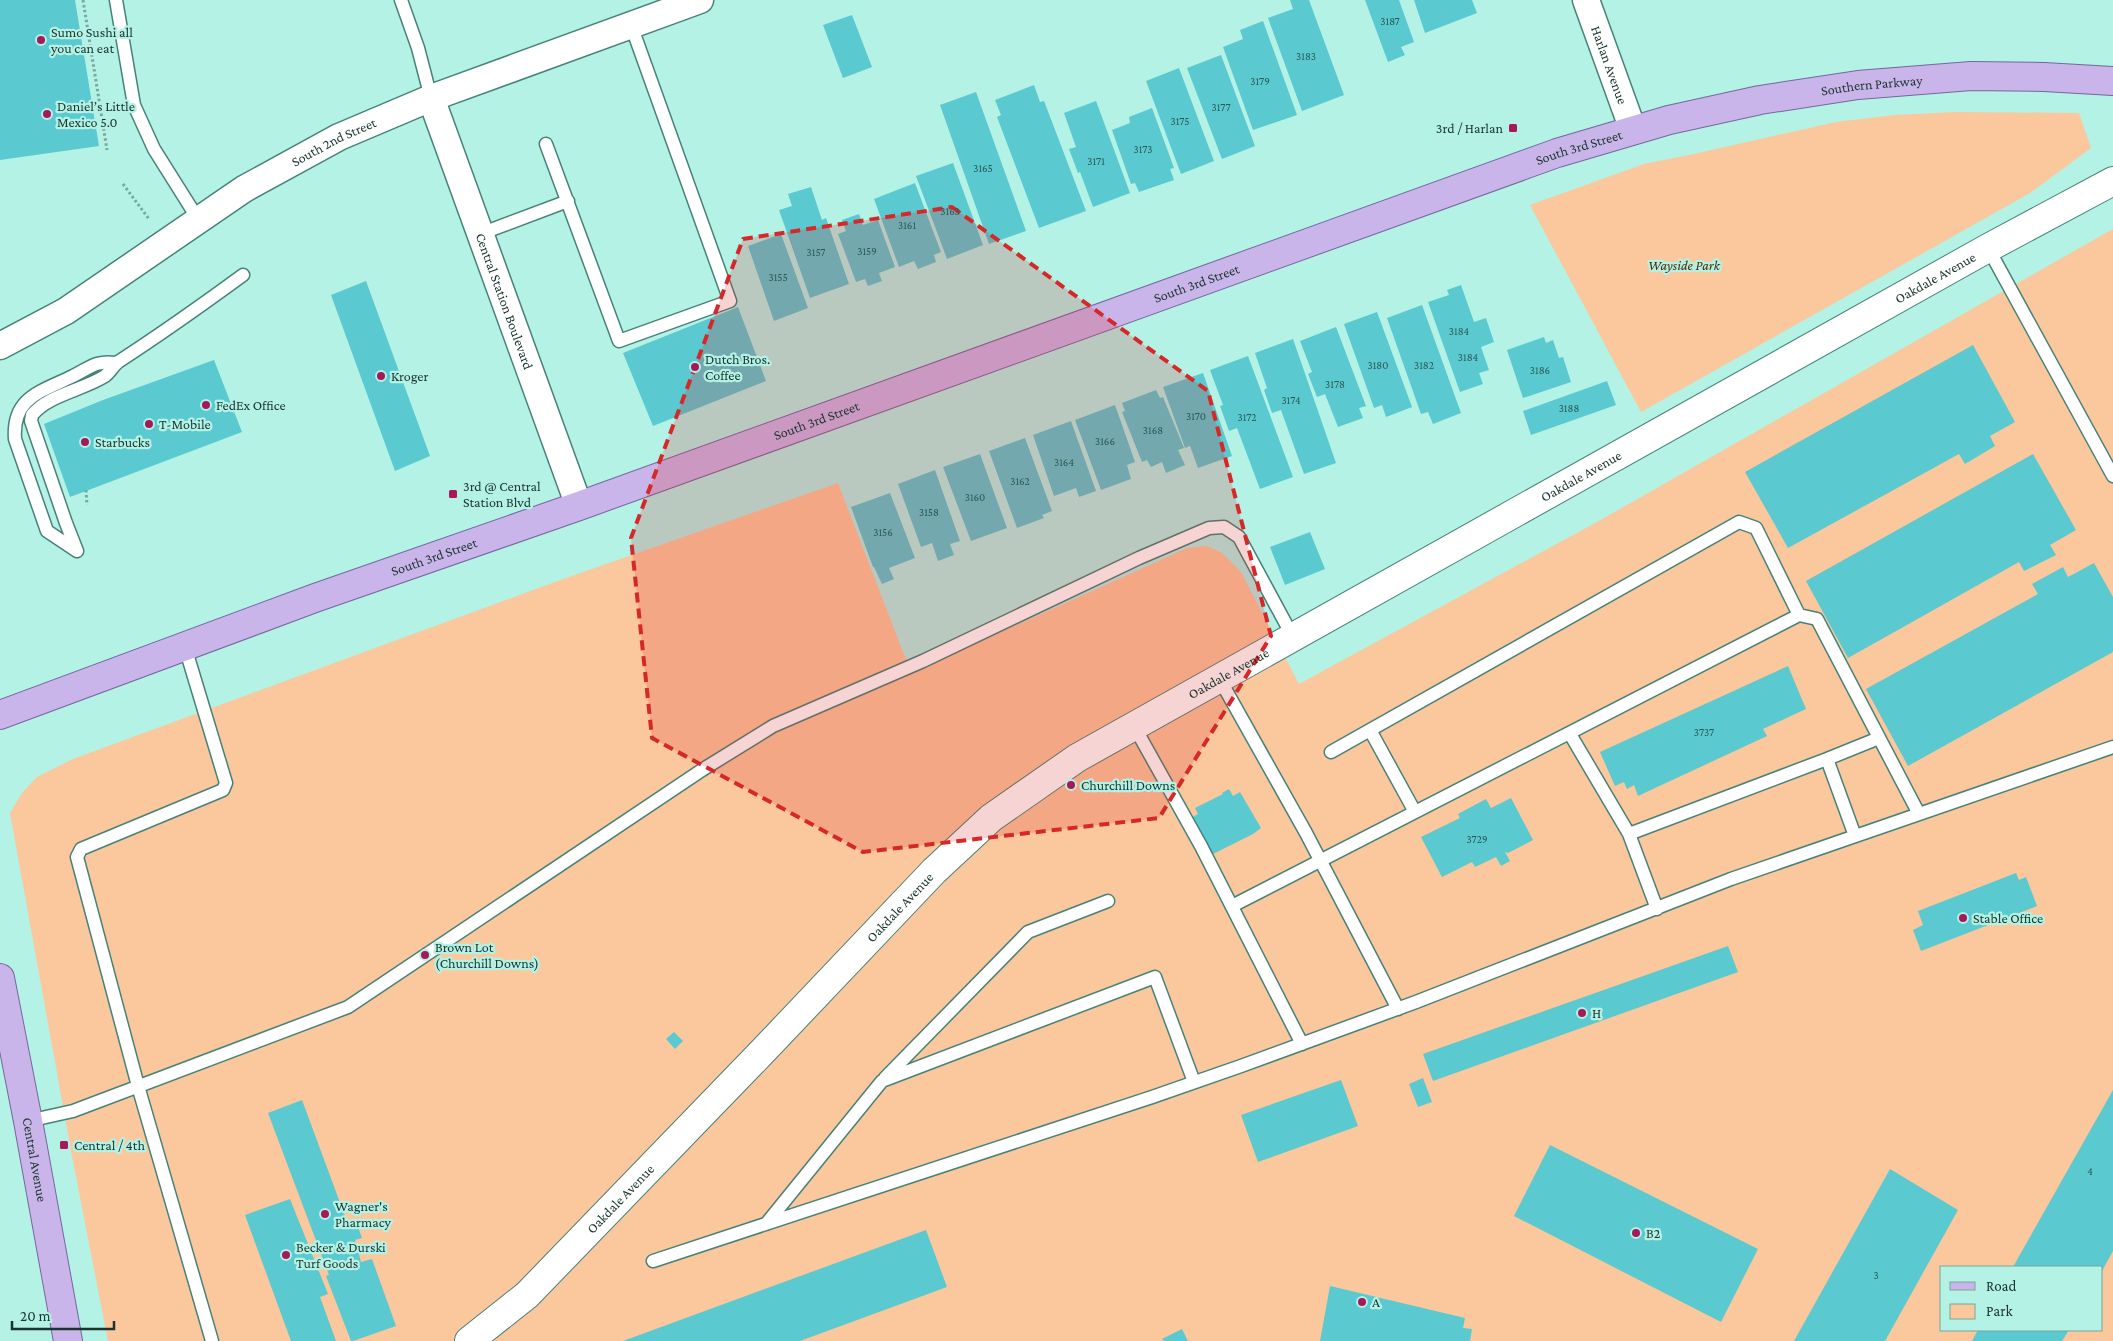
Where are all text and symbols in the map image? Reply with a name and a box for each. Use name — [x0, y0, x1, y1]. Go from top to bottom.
house number: 3187 — [1380, 15, 1400, 27]
place label: Sumo Sushi all you can eat — [50, 24, 133, 56]
street label: Harlan Avenue — [1588, 24, 1631, 106]
marker: Sumo Sushi all you can eat — [35, 34, 47, 46]
house number: 3183 — [1296, 50, 1316, 62]
street label: Southern Parkway — [1820, 72, 1924, 99]
house number: 3179 — [1250, 75, 1270, 87]
place label: Daniel’s Little Mexico 5.0 — [57, 98, 135, 130]
house number: 3177 — [1211, 101, 1231, 113]
marker: Daniel’s Little Mexico 5.0 — [41, 108, 53, 120]
street label: South 2nd Street — [288, 114, 379, 170]
house number: 3175 — [1170, 115, 1190, 127]
place label: 3rd / Harlan — [1436, 120, 1503, 136]
marker: 3rd / Harlan — [1507, 122, 1519, 134]
street label: South 3rd Street — [1533, 126, 1624, 168]
house number: 3173 — [1133, 143, 1153, 155]
house number: 3171 — [1087, 155, 1105, 167]
house number: 3165 — [973, 162, 993, 174]
house number: 3163 — [940, 205, 960, 217]
house number: 3161 — [898, 219, 916, 231]
street label: Central Station Boulevard — [473, 231, 537, 372]
house number: 3159 — [857, 245, 877, 257]
house number: 3157 — [807, 246, 825, 258]
street label: Oakdale Avenue — [1892, 249, 1978, 307]
park label: Wayside Park — [1648, 257, 1721, 273]
street label: South 3rd Street — [1151, 260, 1242, 306]
house number: 3155 — [768, 271, 788, 283]
house number: 3184 — [1449, 325, 1470, 337]
place label: Dutch Bros. Coffee — [705, 351, 770, 383]
house number: 3184 — [1458, 351, 1479, 363]
house number: 3180 — [1367, 359, 1389, 371]
house number: 3182 — [1414, 359, 1434, 371]
marker: Dutch Bros. Coffee — [689, 361, 701, 373]
house number: 3186 — [1530, 364, 1550, 376]
place label: Kroger — [391, 368, 429, 384]
marker: Kroger — [375, 370, 387, 382]
house number: 3178 — [1325, 378, 1345, 390]
house number: 3174 — [1281, 394, 1301, 406]
place label: FedEx Office — [216, 397, 286, 413]
street label: South 3rd Street — [771, 397, 862, 443]
marker: FedEx Office — [200, 399, 212, 411]
house number: 3188 — [1559, 402, 1579, 414]
house number: 3170 — [1186, 410, 1206, 422]
house number: 3172 — [1237, 411, 1257, 423]
place label: T-Mobile — [159, 416, 211, 432]
marker: T-Mobile — [143, 418, 155, 430]
house number: 3168 — [1143, 424, 1163, 436]
place label: Starbucks — [95, 434, 150, 450]
house number: 3166 — [1095, 435, 1115, 447]
marker: Starbucks — [79, 436, 91, 448]
street label: Oakdale Avenue — [1538, 447, 1624, 505]
house number: 3164 — [1054, 456, 1074, 468]
house number: 3162 — [1010, 475, 1030, 487]
place label: 3rd @ Central Station Blvd — [463, 478, 541, 510]
marker: 3rd @ Central Station Blvd — [447, 488, 459, 500]
house number: 3160 — [965, 491, 985, 503]
house number: 3158 — [919, 506, 939, 518]
house number: 3156 — [873, 526, 893, 538]
street label: South 3rd Street — [389, 534, 479, 579]
street label: Oakdale Avenue — [1185, 644, 1272, 702]
house number: 3737 — [1694, 726, 1714, 738]
place label: Churchill Downs — [1081, 777, 1175, 793]
marker: Churchill Downs — [1065, 779, 1077, 791]
house number: 3729 — [1466, 833, 1488, 845]
street label: Oakdale Avenue — [863, 869, 937, 945]
place label: Stable Office — [1973, 910, 2043, 926]
marker: Stable Office — [1957, 912, 1969, 924]
place label: Brown Lot (Churchill Downs) — [435, 939, 539, 972]
marker: Brown Lot (Churchill Downs) — [419, 949, 431, 961]
place label: H — [1592, 1005, 1601, 1021]
marker: H — [1576, 1007, 1588, 1019]
street label: Central Avenue — [20, 1116, 51, 1203]
place label: Central / 4th — [74, 1137, 145, 1153]
marker: Central / 4th — [58, 1139, 70, 1151]
street label: Oakdale Avenue — [583, 1161, 657, 1237]
house number: 4 — [2087, 1165, 2093, 1177]
place label: Wagner's Pharmacy — [335, 1198, 392, 1230]
marker: Wagner's Pharmacy — [319, 1208, 331, 1220]
place label: B2 — [1646, 1225, 1661, 1241]
marker: B2 — [1630, 1227, 1642, 1239]
place label: Becker & Durski Turf Goods — [296, 1239, 386, 1271]
marker: Becker & Durski Turf Goods — [280, 1249, 292, 1261]
legend — [1940, 1266, 2103, 1331]
house number: 3 — [1873, 1269, 1879, 1281]
text: Road — [1986, 1278, 2017, 1294]
place label: A — [1372, 1294, 1380, 1310]
marker: A — [1356, 1296, 1368, 1308]
scale bar — [12, 1298, 115, 1330]
text: Park — [1986, 1303, 2013, 1319]
text: 20 m — [20, 1308, 51, 1324]

